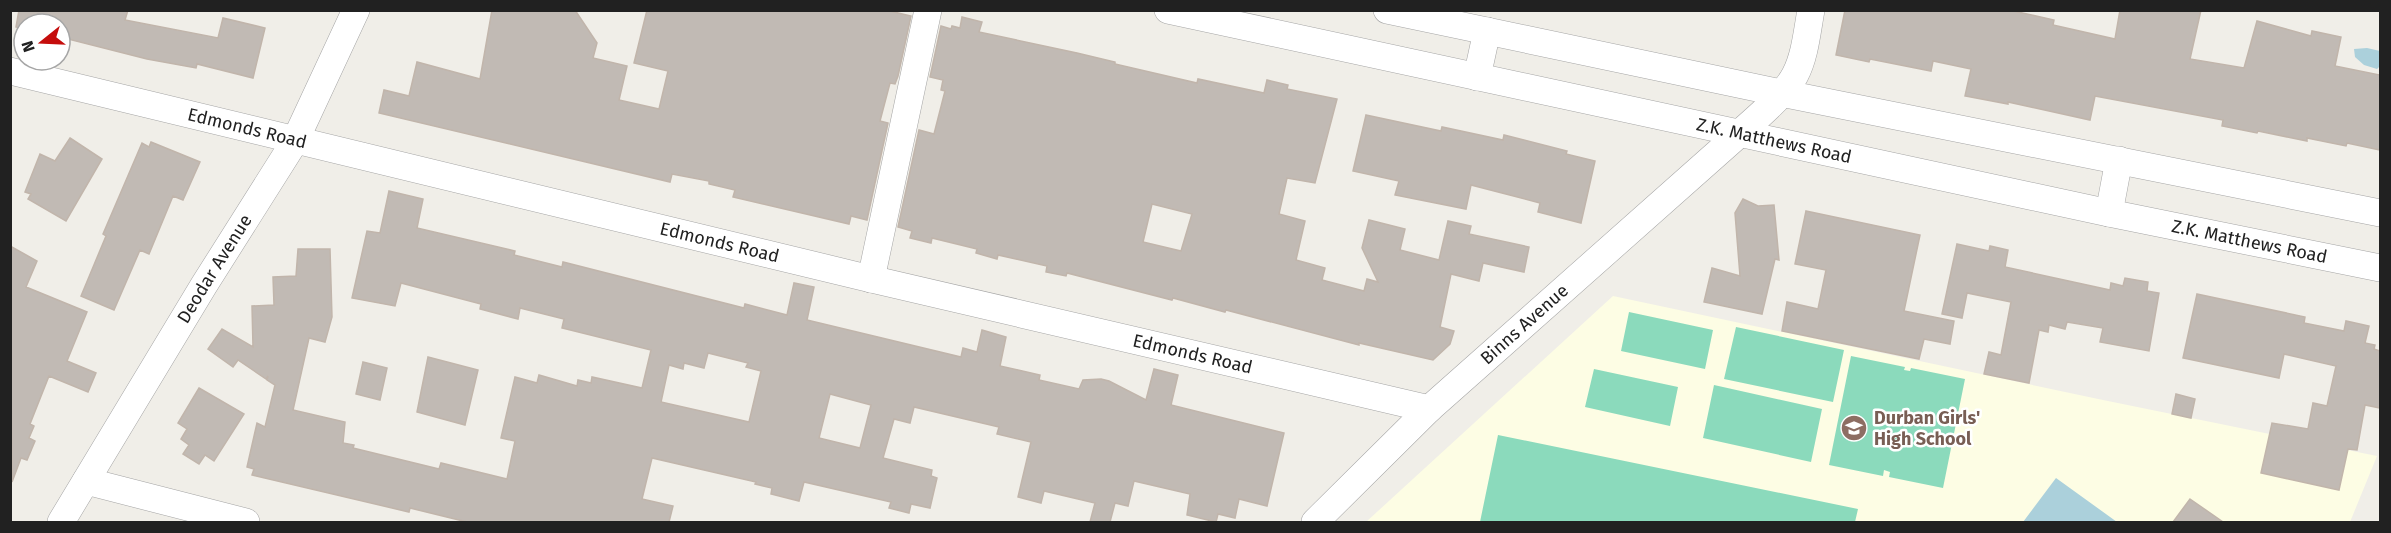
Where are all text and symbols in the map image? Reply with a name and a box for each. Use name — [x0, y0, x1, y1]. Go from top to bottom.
north arrow — [12, 12, 72, 72]
text: N — [18, 39, 39, 54]
street label: Edmonds Road — [185, 103, 309, 153]
street label: Z.K. Matthews Road — [1694, 113, 1854, 168]
street label: Deodar Avenue — [172, 210, 257, 327]
street label: Z.K. Matthews Road — [2170, 215, 2329, 268]
street label: Edmonds Road — [658, 217, 781, 267]
street label: Binns Avenue — [1476, 280, 1573, 369]
street label: Edmonds Road — [1131, 329, 1255, 378]
place label: Durban Girls' High School — [1874, 407, 1980, 450]
school or university icon: Durban Girls' High School — [1839, 413, 1869, 443]

